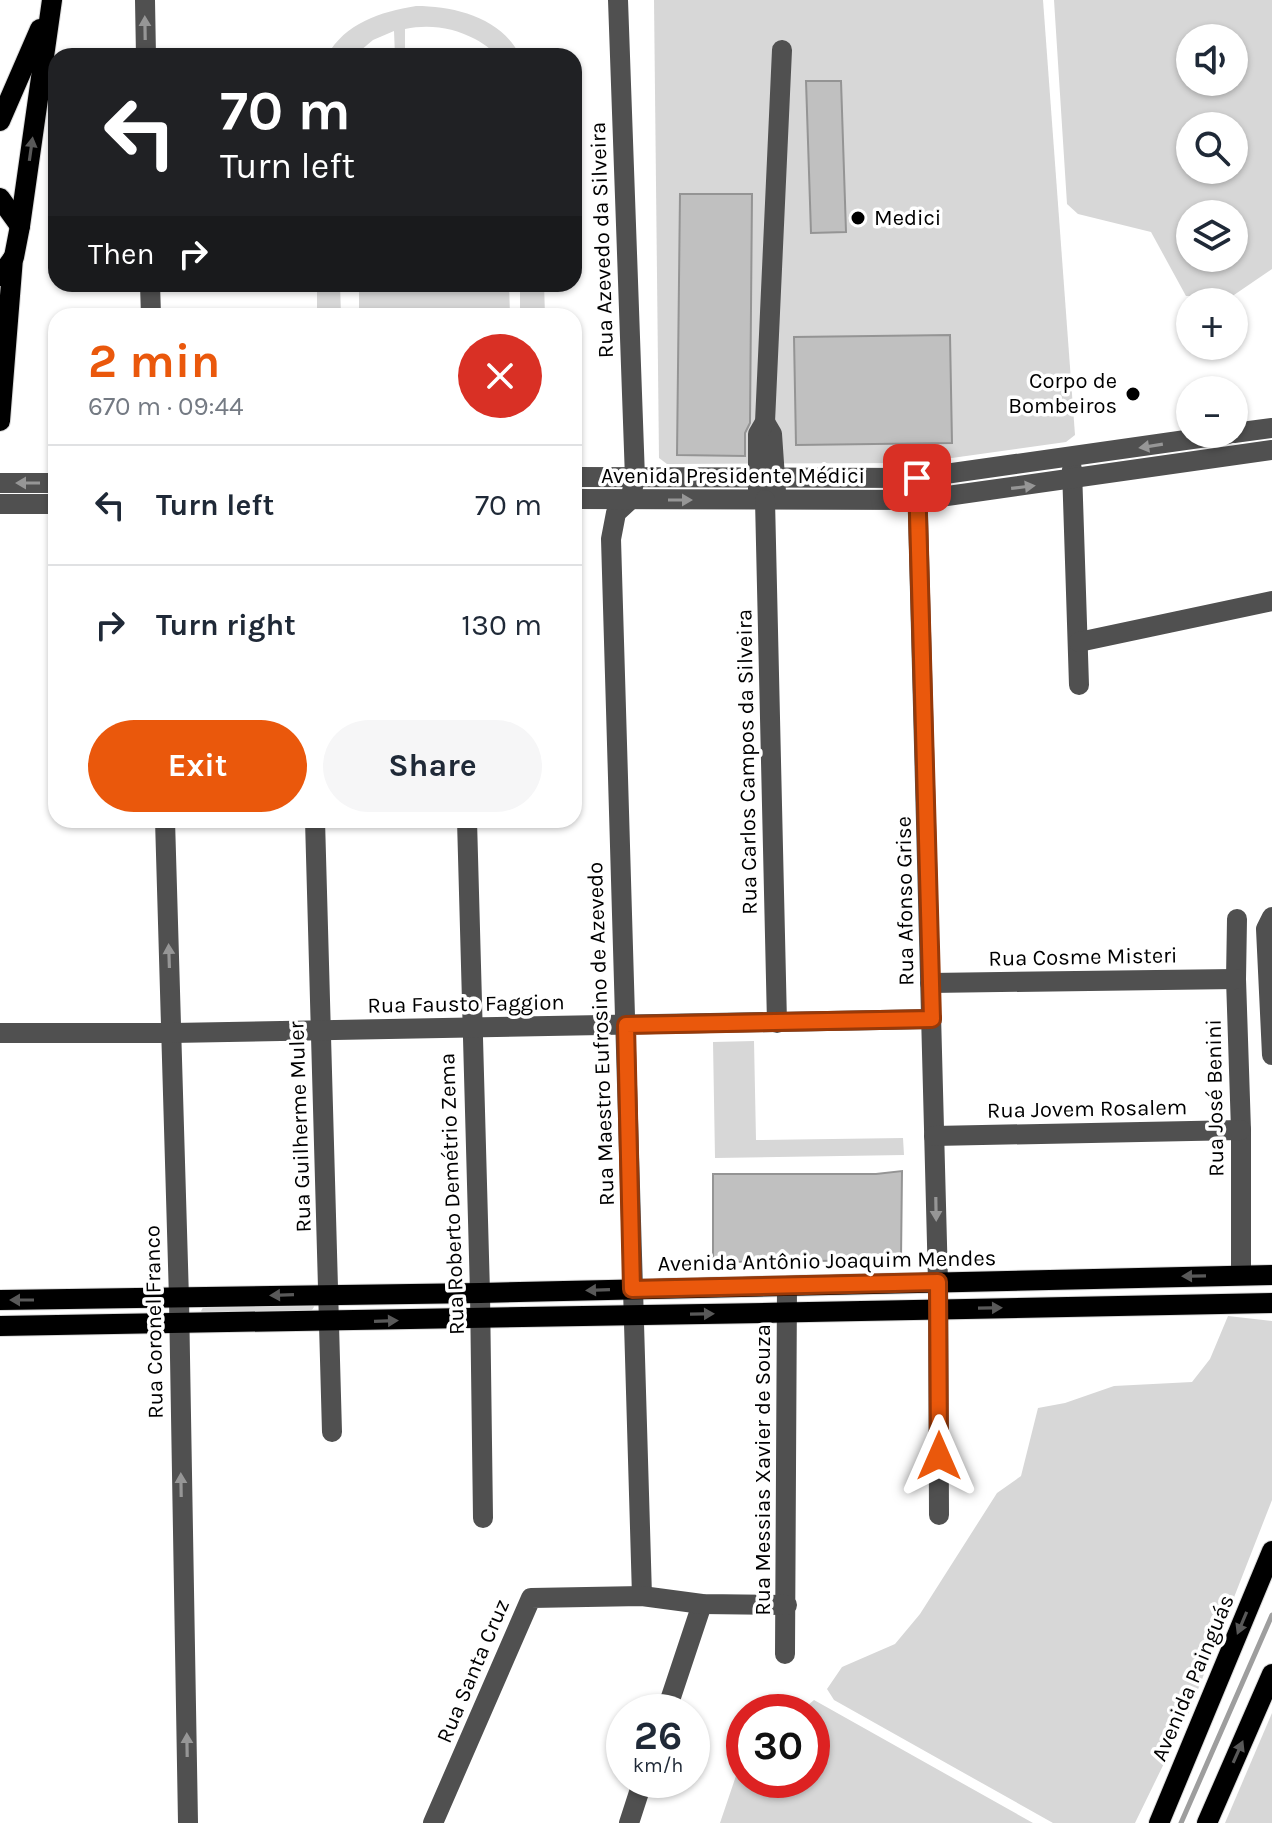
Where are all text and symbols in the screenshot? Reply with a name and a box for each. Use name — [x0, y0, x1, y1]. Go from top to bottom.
one-way arrow — [139, 15, 152, 40]
map controls — [1176, 24, 1248, 448]
button: sound — [1176, 24, 1248, 96]
text: 70 m — [220, 78, 351, 143]
icon: left — [88, 80, 192, 184]
button: search — [1176, 112, 1248, 184]
street label: Rua Azevedo da Silveira — [585, 121, 619, 359]
one-way arrow — [25, 136, 38, 161]
text: Turn left — [220, 145, 355, 187]
button: layers — [1176, 200, 1248, 272]
place label: Medici — [874, 205, 941, 231]
marker: Medici — [849, 209, 867, 227]
icon: right — [171, 232, 215, 276]
text: Then — [88, 236, 155, 272]
button: + — [1176, 288, 1248, 360]
text: 2 min — [88, 333, 220, 389]
button: close — [458, 334, 542, 418]
place label: Corpo de Bombeiros — [1008, 368, 1117, 419]
button: − — [1176, 376, 1248, 448]
marker: Corpo de Bombeiros — [1124, 385, 1142, 403]
text: 670 m · 09:44 — [88, 391, 244, 422]
one-way arrow — [1138, 440, 1163, 453]
pin — [883, 444, 951, 512]
icon: arrive — [895, 456, 939, 500]
street label: Avenida Presidente Médici — [601, 463, 865, 489]
one-way arrow — [15, 477, 40, 489]
one-way arrow — [1011, 480, 1036, 493]
icon: left — [88, 483, 132, 527]
text: Turn left — [156, 487, 274, 523]
text: 70 m — [475, 487, 542, 523]
one-way arrow — [668, 494, 693, 506]
icon: right — [88, 603, 132, 647]
text: Turn right — [156, 607, 296, 643]
text: 130 m — [461, 607, 542, 643]
street label: Rua Carlos Campos da Silveira — [731, 609, 763, 915]
button: Exit — [88, 720, 307, 812]
button: Share — [323, 720, 542, 812]
street label: Rua Afonso Grise — [891, 816, 919, 986]
street label: Rua Maestro Eufrosino de Azevedo — [582, 861, 620, 1207]
street label: Rua Cosme Misteri — [988, 942, 1178, 972]
one-way arrow — [163, 943, 176, 968]
street label: Rua Fausto Faggion — [367, 989, 565, 1019]
street label: Rua José Benini — [1201, 1019, 1229, 1177]
street label: Rua Guilherme Muler — [283, 1021, 317, 1233]
street label: Rua Roberto Demétrio Zema — [434, 1053, 470, 1335]
street label: Rua Jovem Rosalem — [987, 1094, 1187, 1124]
one-way arrow — [930, 1197, 942, 1222]
street label: Rua Coronel Franco — [139, 1225, 169, 1419]
street label: Avenida Antônio Joaquim Mendes — [657, 1245, 997, 1277]
one-way arrow — [1181, 1270, 1206, 1283]
one-way arrow — [585, 1284, 610, 1296]
one-way arrow — [269, 1289, 294, 1302]
one-way arrow — [9, 1294, 34, 1306]
one-way arrow — [978, 1301, 1003, 1314]
one-way arrow — [690, 1308, 715, 1320]
one-way arrow — [374, 1314, 399, 1327]
street label: Rua Messias Xavier de Souza — [750, 1324, 776, 1616]
position arrow — [897, 1414, 981, 1498]
one-way arrow — [175, 1472, 188, 1497]
street label: Avenida Painguás — [1146, 1591, 1240, 1765]
street label: Rua Santa Cruz — [431, 1595, 515, 1747]
one-way arrow — [1235, 1612, 1248, 1636]
speed limit sign: 30 — [726, 1694, 830, 1798]
text: 26 — [634, 1712, 682, 1759]
one-way arrow — [180, 1732, 193, 1757]
one-way arrow — [1232, 1740, 1245, 1763]
text: km/h — [633, 1754, 683, 1777]

